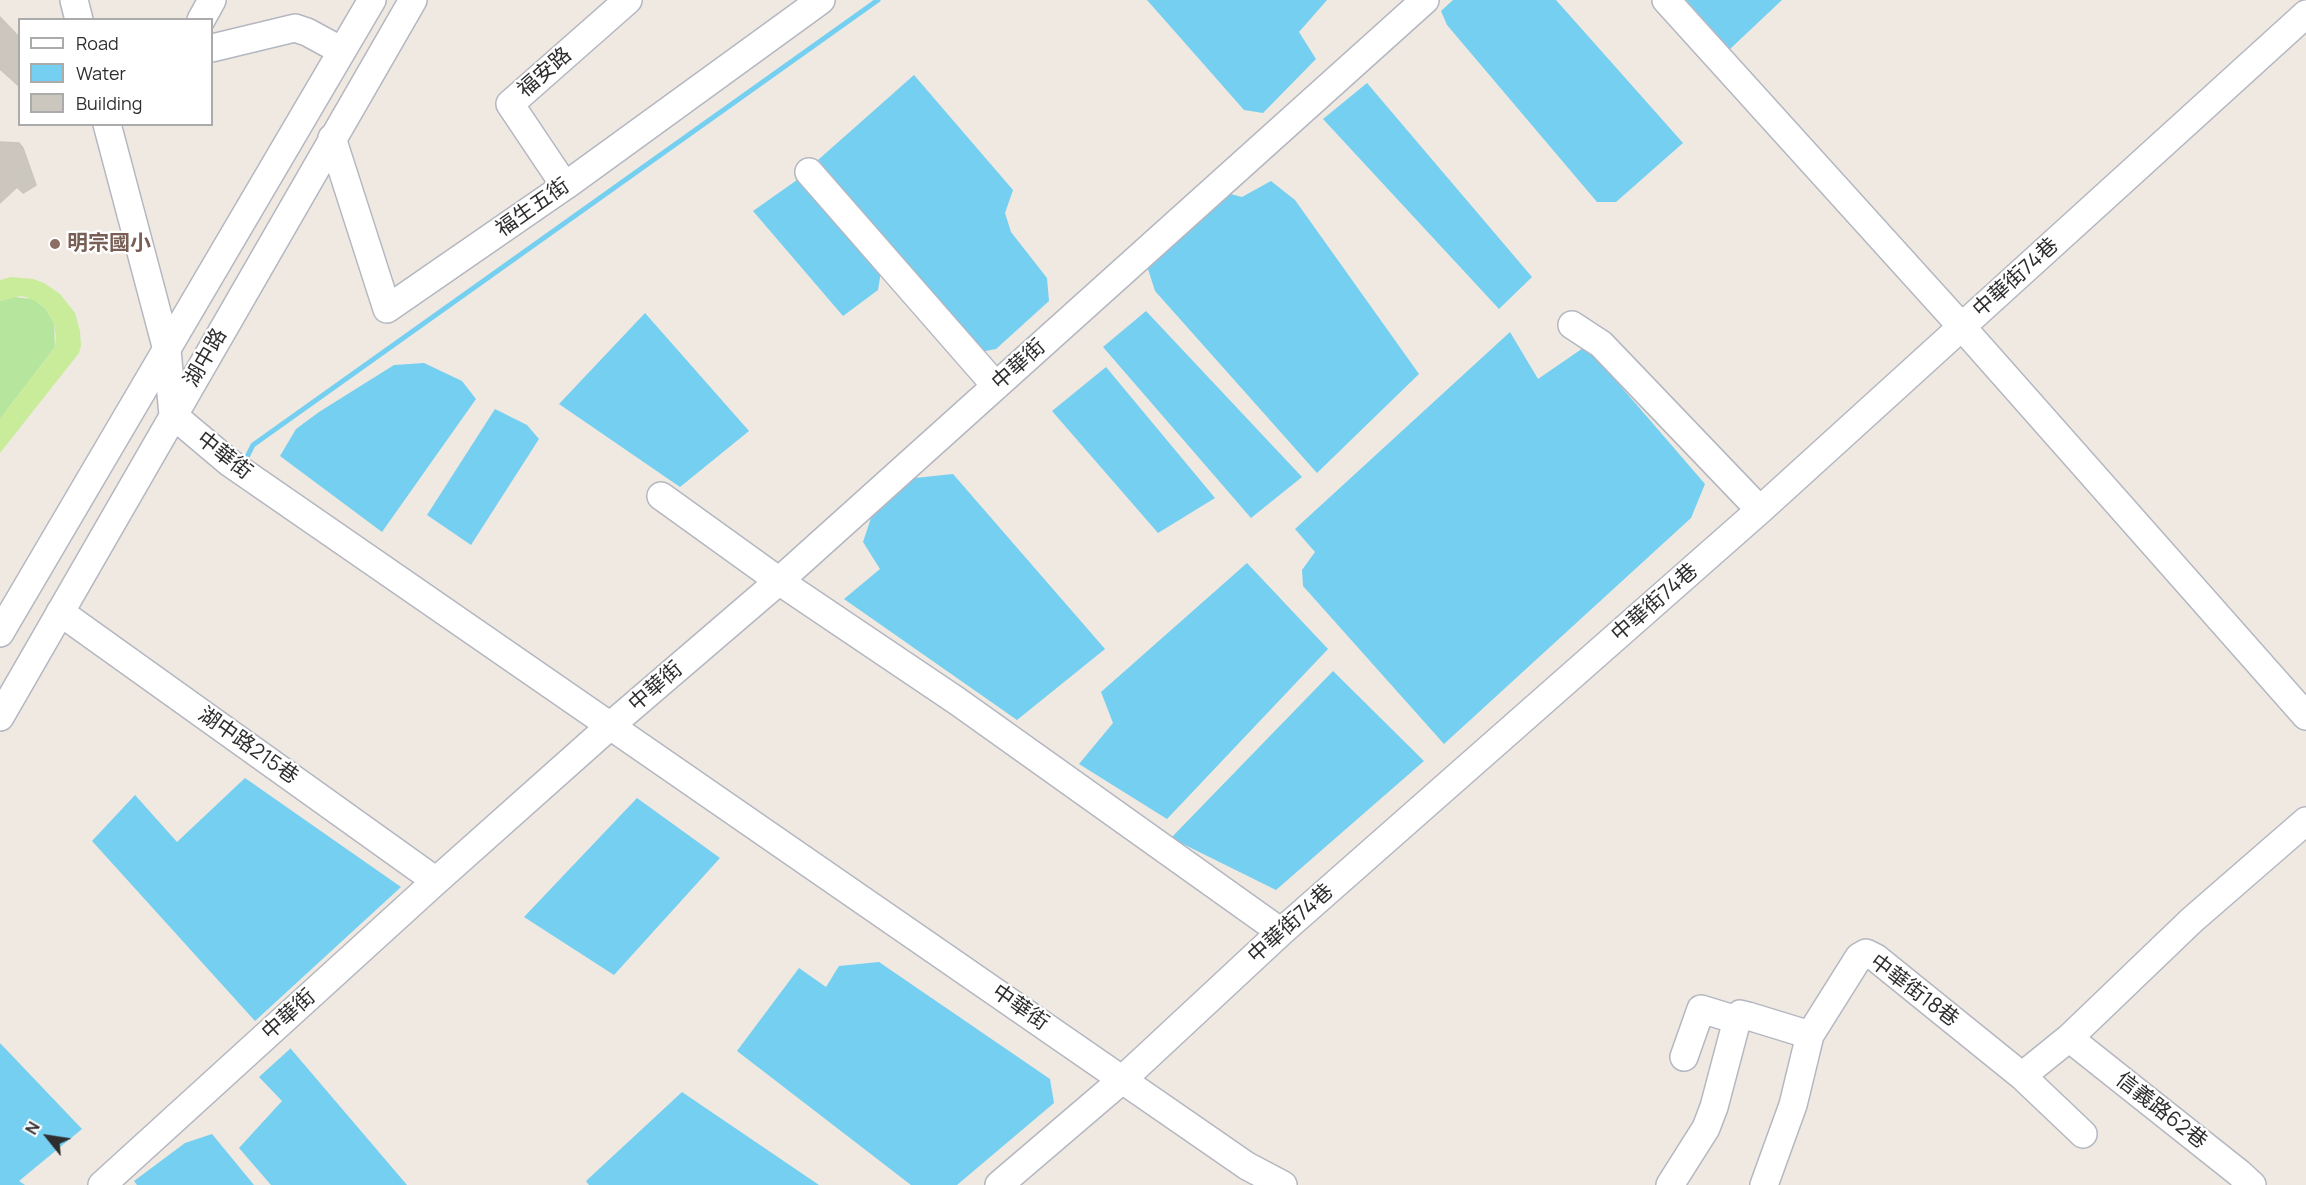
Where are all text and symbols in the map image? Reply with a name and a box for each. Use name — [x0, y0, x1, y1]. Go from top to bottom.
legend — [18, 18, 213, 126]
text: Road — [76, 31, 119, 55]
street label: 福安路 — [513, 43, 577, 103]
text: Water — [76, 61, 126, 85]
text: Building — [76, 91, 142, 115]
street label: 福生五街 — [491, 174, 575, 242]
place label: 明宗國小 — [67, 231, 151, 257]
street label: 中華街74巷 — [1968, 233, 2064, 323]
marker: 明宗國小 — [48, 237, 62, 251]
street label: 湖中路 — [179, 324, 233, 392]
street label: 中華街 — [987, 335, 1051, 395]
street label: 中華街 — [191, 427, 257, 485]
street label: 中華街74巷 — [1607, 559, 1703, 647]
street label: 中華街 — [624, 657, 688, 717]
street label: 湖中路215巷 — [193, 702, 303, 790]
street label: 中華街74巷 — [1243, 879, 1339, 969]
street label: 中華街18巷 — [1865, 950, 1963, 1032]
street label: 中華街 — [987, 980, 1053, 1036]
street label: 中華街 — [257, 985, 321, 1045]
street label: 信義路62巷 — [2110, 1068, 2212, 1154]
north arrow — [18, 1107, 78, 1167]
text: N — [20, 1118, 45, 1138]

